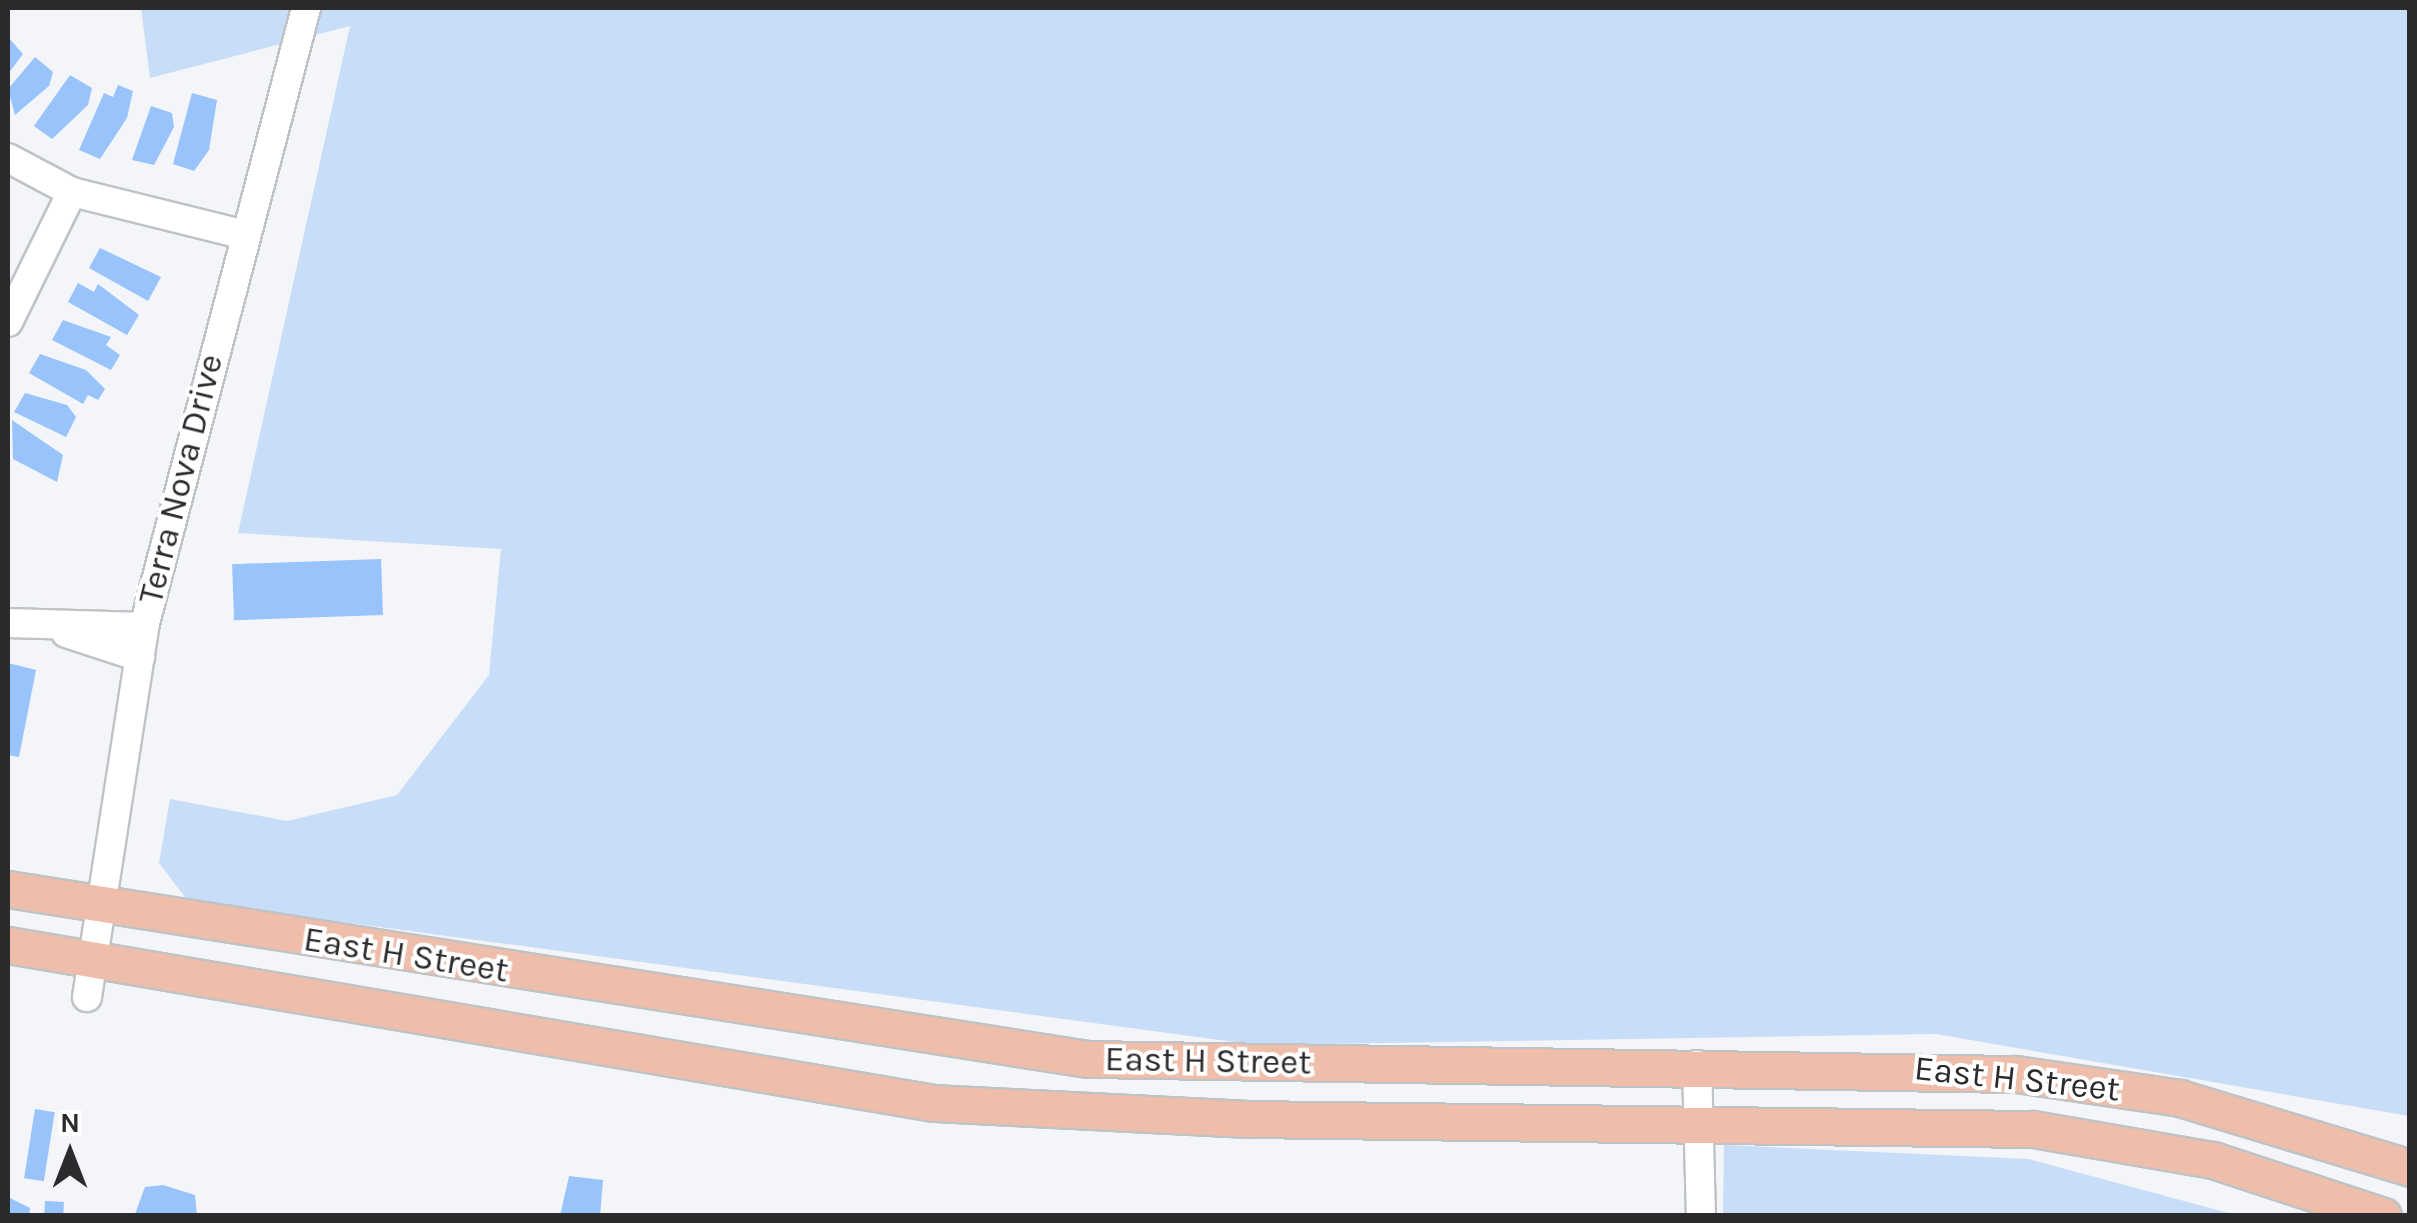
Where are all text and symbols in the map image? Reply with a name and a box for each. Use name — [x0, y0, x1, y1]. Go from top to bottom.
street label: Terra Nova Drive — [130, 350, 232, 608]
street label: East H Street — [301, 918, 511, 992]
street label: East H Street — [1104, 1038, 1312, 1084]
street label: East H Street — [1912, 1047, 2122, 1111]
north arrow — [20, 1103, 120, 1203]
text: N — [60, 1106, 80, 1139]

